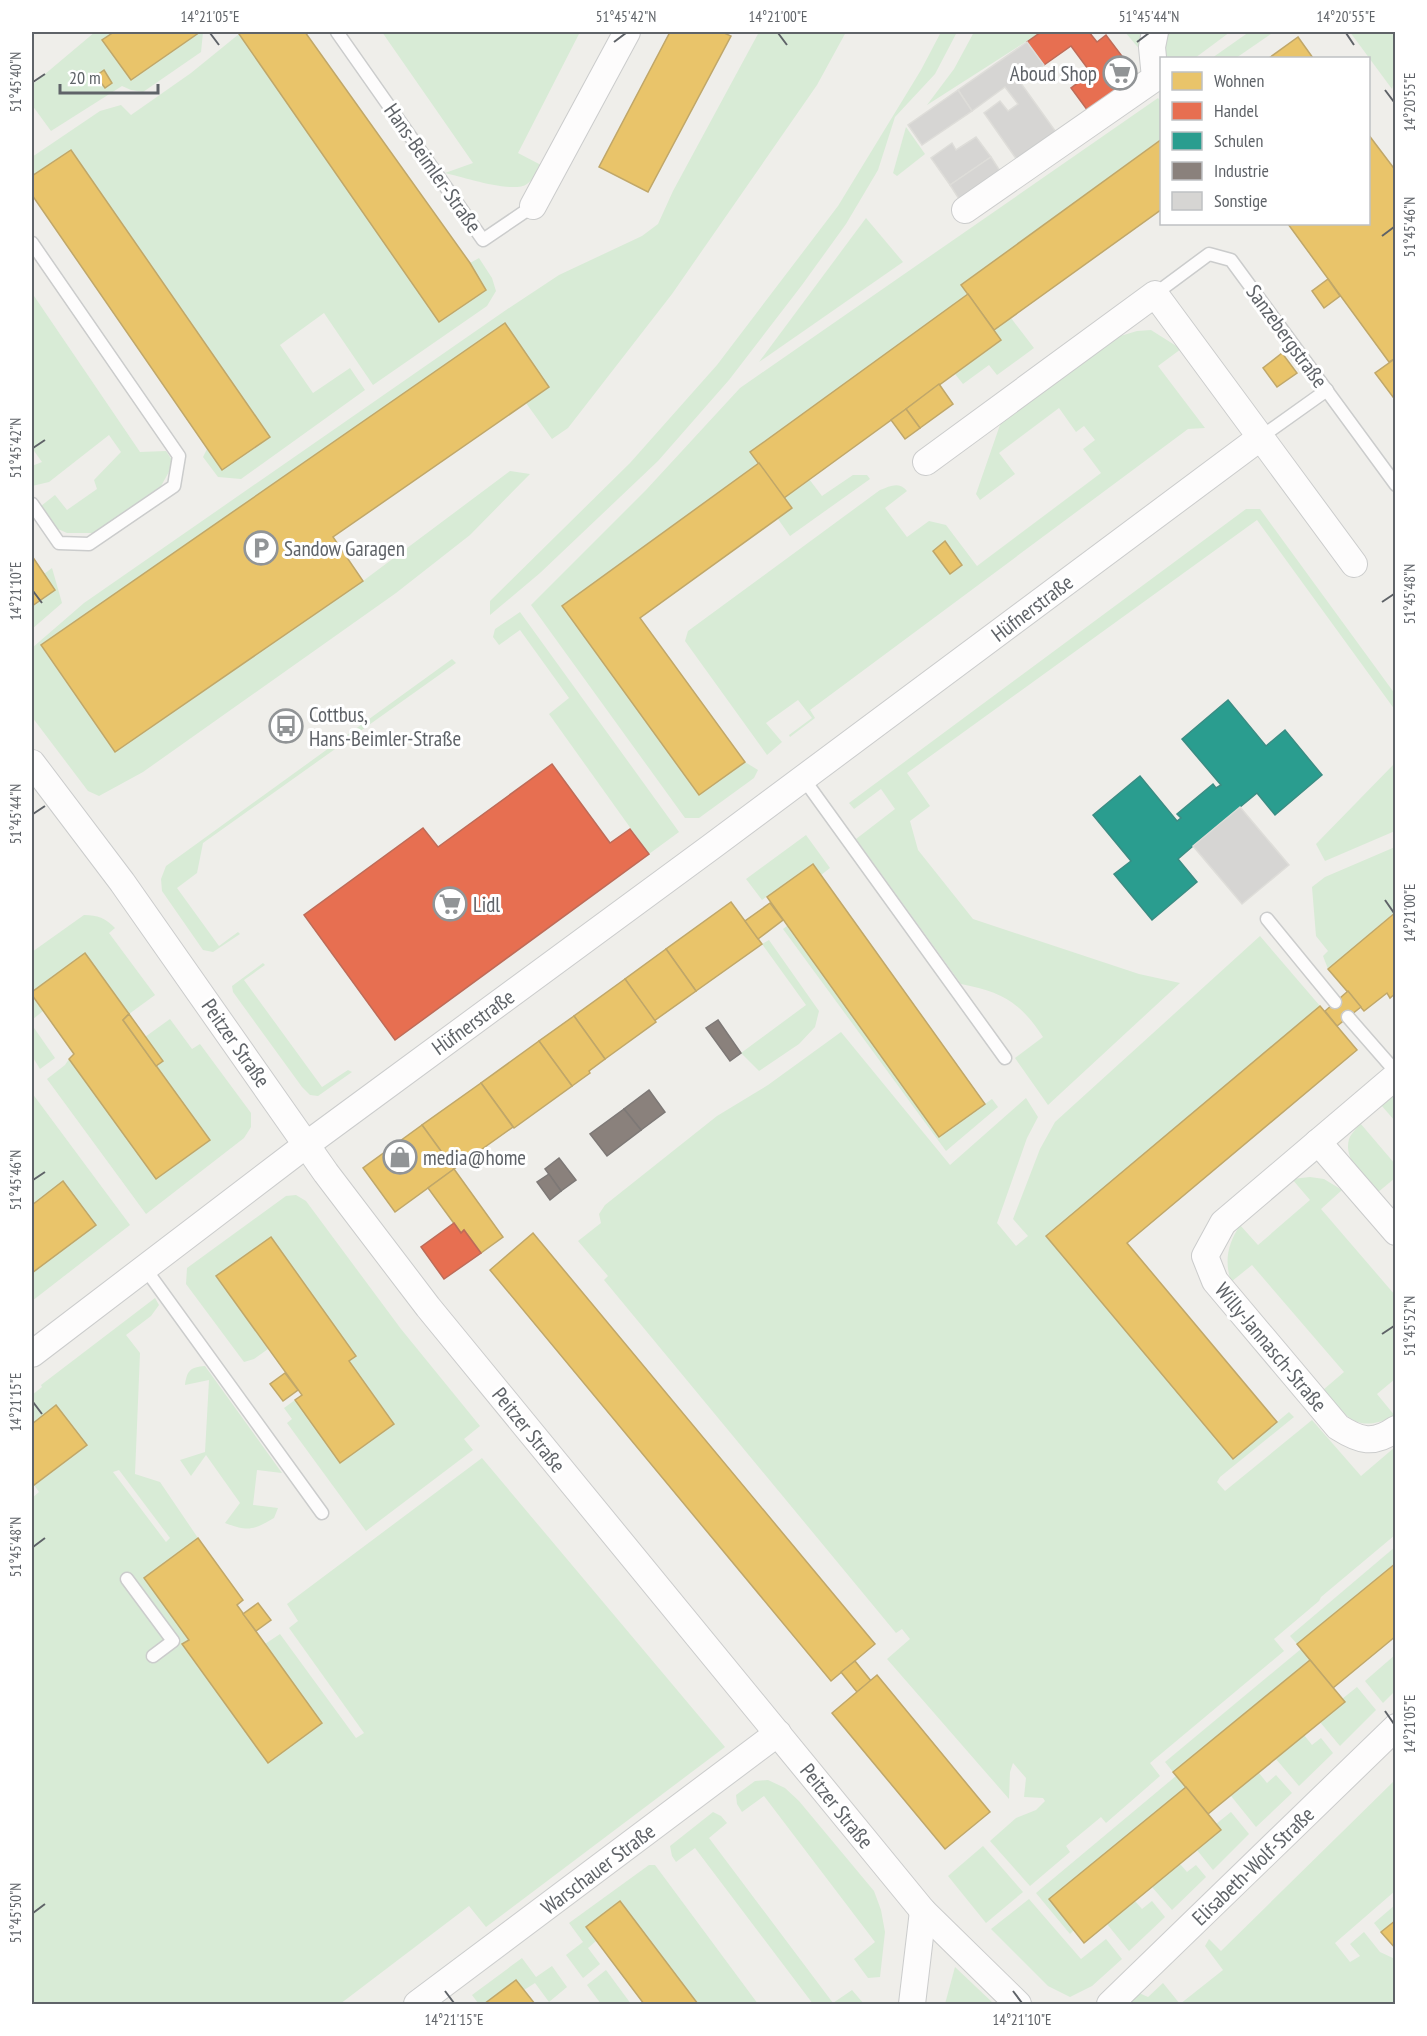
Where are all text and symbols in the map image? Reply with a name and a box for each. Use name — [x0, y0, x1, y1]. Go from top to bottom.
text: 14°21'05"E — [180, 7, 240, 26]
text: 51°45'42"N — [596, 7, 656, 26]
text: 14°21'00"E — [748, 7, 808, 26]
text: 51°45'44"N — [1119, 7, 1179, 26]
text: 14°20'55"E — [1316, 7, 1376, 26]
text: 51°45'40"N — [6, 52, 25, 112]
supermarket icon: Aboud Shop — [1102, 55, 1138, 91]
scale bar — [60, 57, 158, 95]
legend — [1160, 57, 1370, 225]
place label: Aboud Shop — [1010, 60, 1097, 87]
text: 20 m — [69, 66, 101, 89]
text: Wohnen — [1214, 69, 1264, 92]
text: 14°20'55"E — [1400, 72, 1419, 132]
street label: Hans-Beimler-Straße — [378, 98, 488, 238]
text: Handel — [1214, 99, 1259, 122]
text: Schulen — [1214, 129, 1263, 152]
text: Industrie — [1214, 159, 1269, 182]
text: Sonstige — [1214, 189, 1268, 212]
text: 51°45'46"N — [1400, 197, 1419, 257]
street label: Sanzebergstraße — [1240, 279, 1334, 393]
text: 51°45'42"N — [6, 418, 25, 478]
parking icon: Sandow Garagen — [243, 530, 279, 566]
place label: Sandow Garagen — [284, 535, 405, 562]
text: 14°21'10"E — [6, 561, 25, 621]
text: 51°45'48"N — [1400, 564, 1419, 624]
street label: Hüfnerstraße — [986, 569, 1078, 647]
place label: Cottbus, Hans-Beimler-Straße — [309, 701, 461, 752]
bus stop icon: Cottbus, Hans-Beimler-Straße — [268, 708, 304, 744]
text: 51°45'44"N — [6, 784, 25, 844]
text: 14°21'00"E — [1400, 883, 1419, 943]
supermarket icon: Lidl — [432, 886, 468, 922]
place label: Lidl — [473, 891, 500, 918]
street label: Hüfnerstraße — [426, 983, 520, 1061]
street label: Peitzer Straße — [196, 994, 276, 1092]
shop icon: media@home — [382, 1139, 418, 1175]
place label: media@home — [423, 1144, 526, 1171]
text: 51°45'46"N — [6, 1150, 25, 1210]
street label: Willy-Jannasch-Straße — [1209, 1277, 1333, 1417]
text: 51°45'52"N — [1400, 1296, 1419, 1356]
text: 14°21'15"E — [6, 1372, 25, 1432]
street label: Peitzer Straße — [486, 1382, 572, 1478]
text: 51°45'48"N — [6, 1517, 25, 1577]
text: 14°21'05"E — [1400, 1694, 1419, 1754]
street label: Peitzer Straße — [794, 1758, 880, 1854]
street label: Elisabeth-Wolf-Straße — [1186, 1801, 1320, 1931]
street label: Warschauer Straße — [536, 1817, 660, 1921]
text: 51°45'50"N — [6, 1883, 25, 1943]
text: 14°21'15"E — [424, 2010, 484, 2029]
text: 14°21'10"E — [992, 2010, 1052, 2029]

